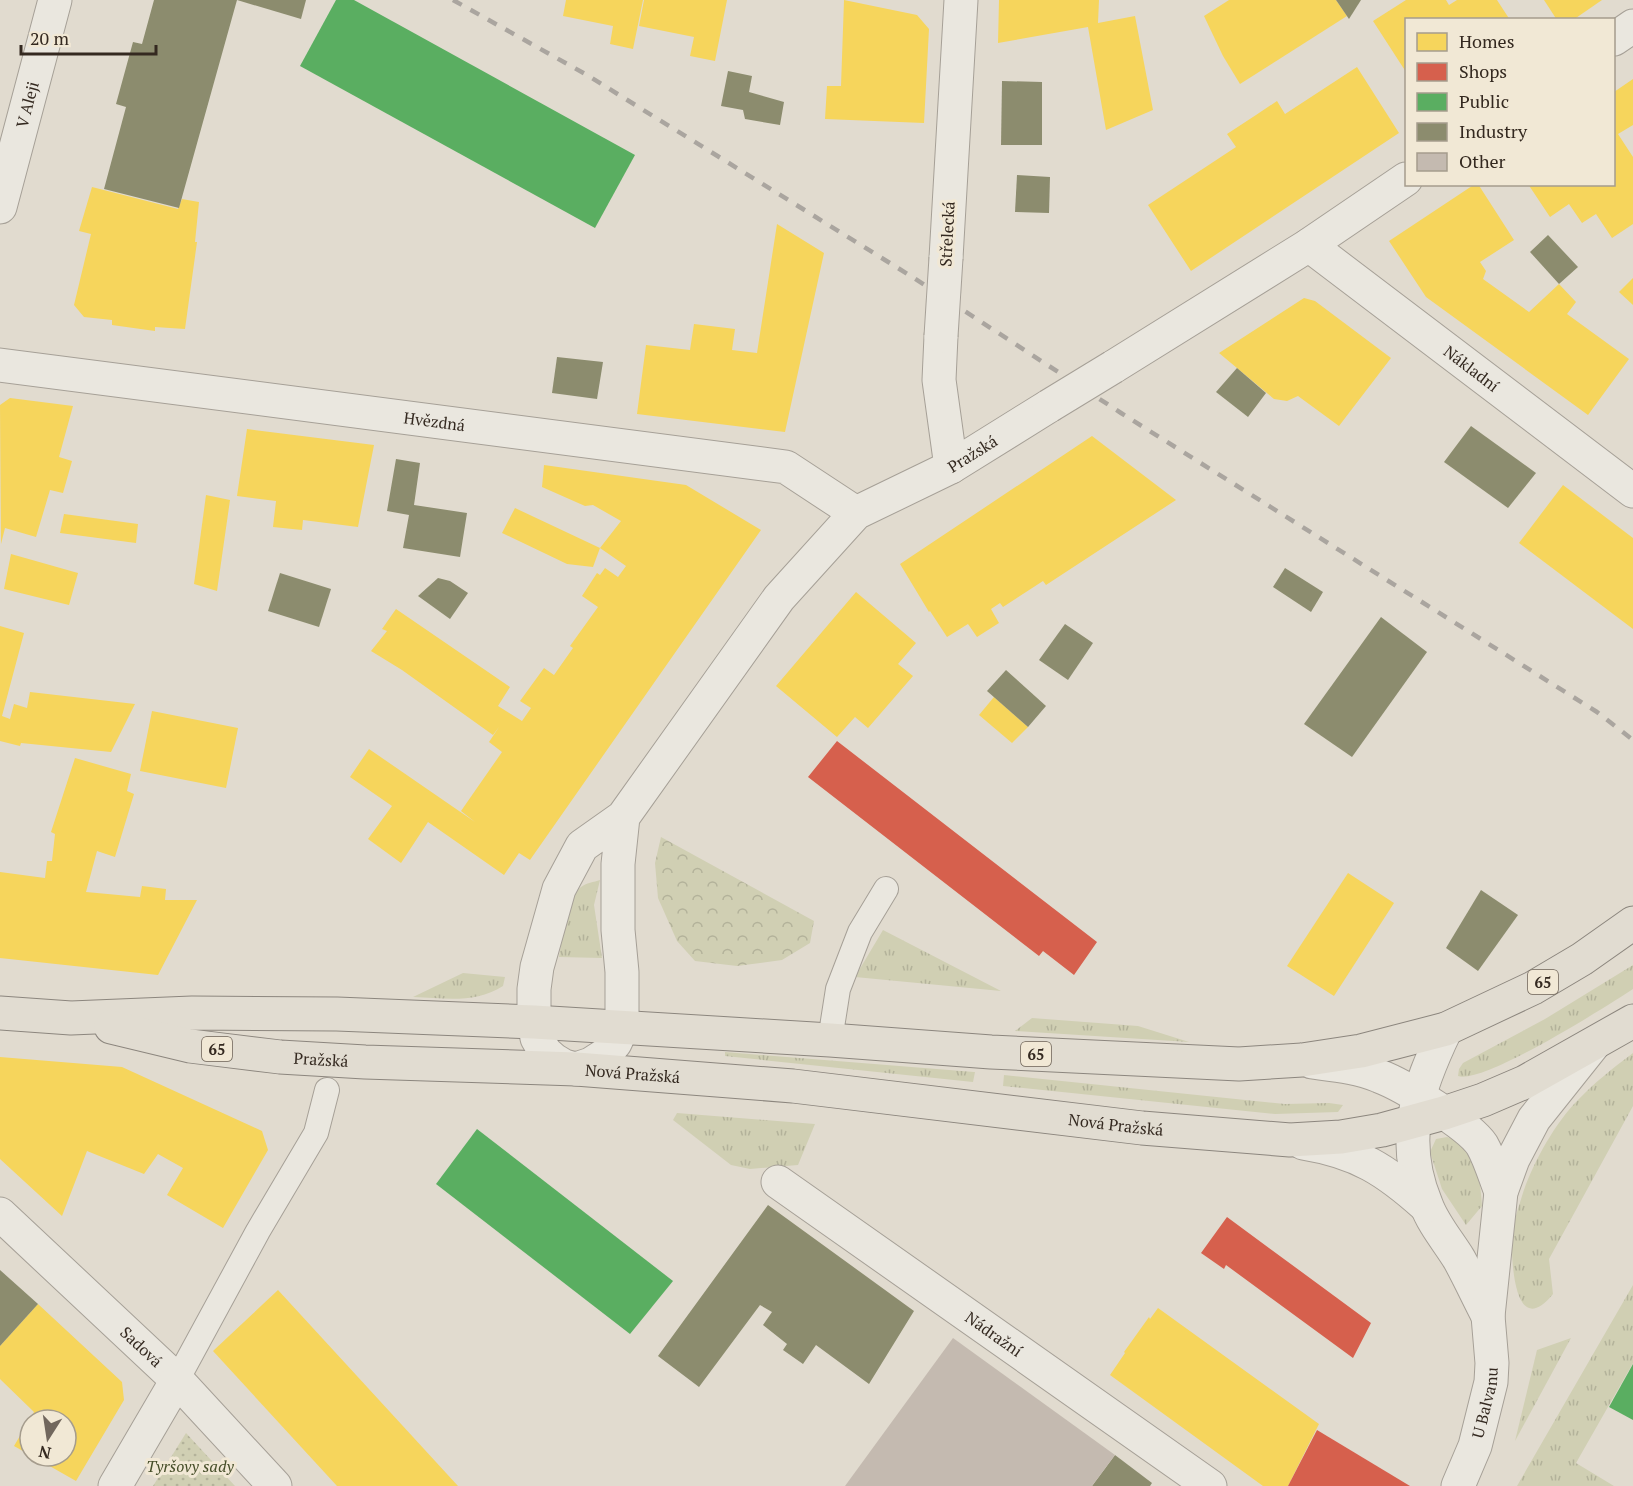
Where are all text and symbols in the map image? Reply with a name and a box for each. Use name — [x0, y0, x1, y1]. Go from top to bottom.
scale bar — [21, 18, 156, 56]
legend — [1405, 18, 1615, 186]
text: 20 m — [30, 26, 70, 50]
text: Homes — [1459, 29, 1514, 53]
text: Shops — [1459, 59, 1507, 83]
street label: V Aleji — [11, 79, 44, 130]
text: Public — [1459, 89, 1509, 113]
text: Industry — [1459, 119, 1528, 143]
text: Other — [1459, 149, 1506, 173]
street label: Střelecká — [934, 201, 960, 267]
street label: Nákladní — [1439, 340, 1504, 397]
street label: Hvězdná — [402, 406, 466, 436]
street label: Pražská — [943, 430, 1001, 478]
road number: 65 — [1528, 970, 1558, 994]
road number: 65 — [202, 1037, 232, 1061]
road number: 65 — [1021, 1042, 1051, 1066]
street label: Pražská — [293, 1047, 349, 1072]
street label: Nová Pražská — [584, 1059, 681, 1088]
street label: Nová Pražská — [1067, 1108, 1164, 1141]
street label: Nádražní — [961, 1306, 1027, 1362]
street label: Sadová — [116, 1321, 167, 1372]
street label: U Balvanu — [1466, 1367, 1503, 1441]
north arrow — [18, 1408, 78, 1468]
text: N — [37, 1441, 53, 1465]
park label: Tyršovy sady — [146, 1455, 234, 1477]

